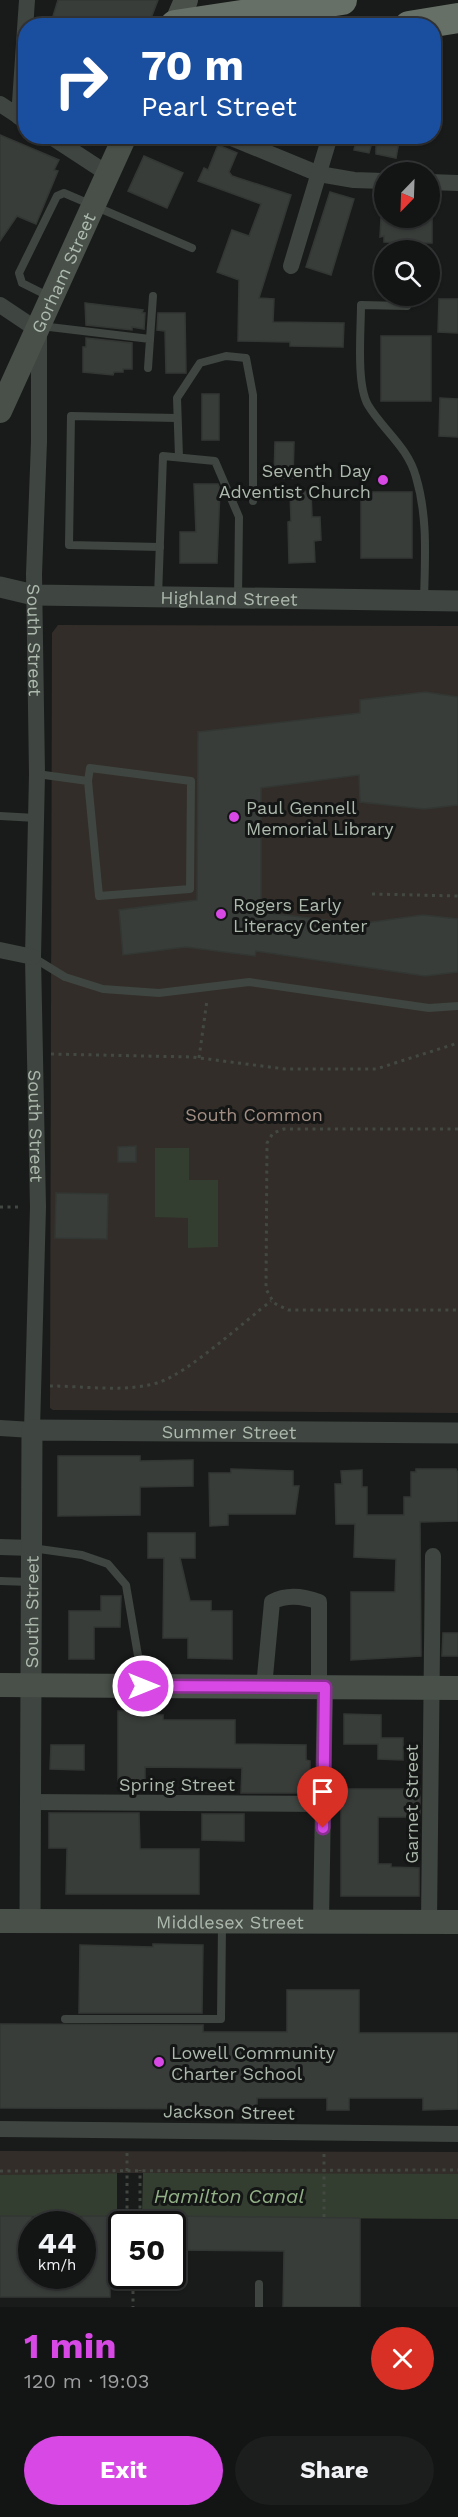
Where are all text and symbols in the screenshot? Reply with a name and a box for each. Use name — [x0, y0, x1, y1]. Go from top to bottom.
text: 70 m — [141, 41, 244, 90]
icon: right — [42, 42, 120, 120]
text: Pearl Street — [141, 91, 297, 123]
north arrow — [374, 162, 440, 228]
map controls — [374, 162, 440, 306]
street label: Gorham Street — [26, 209, 100, 336]
button: search — [374, 240, 440, 306]
place label: Seventh Day Adventist Church — [219, 460, 372, 502]
marker: Seventh Day Adventist Church — [376, 473, 390, 487]
street label: South Street — [24, 584, 46, 697]
street label: Highland Street — [160, 586, 298, 609]
place label: Paul Gennell Memorial Library — [246, 797, 394, 839]
marker: Paul Gennell Memorial Library — [227, 810, 241, 824]
place label: Rogers Early Literacy Center — [233, 894, 368, 936]
marker: Rogers Early Literacy Center — [214, 907, 228, 921]
street label: South Street — [25, 1069, 48, 1183]
park label: South Common — [185, 1104, 323, 1125]
street label: Summer Street — [162, 1420, 297, 1442]
street label: South Street — [21, 1555, 42, 1668]
position arrow — [111, 1654, 175, 1718]
street label: Garnet Street — [401, 1744, 422, 1864]
pin — [297, 1766, 348, 1828]
street label: Spring Street — [119, 1774, 235, 1795]
icon: arrive — [306, 1775, 339, 1808]
street label: Middlesex Street — [156, 1911, 304, 1932]
place label: Lowell Community Charter School — [171, 2042, 336, 2084]
marker: Lowell Community Charter School — [152, 2055, 166, 2069]
street label: Jackson Street — [163, 2100, 296, 2124]
water label: Hamilton Canal — [154, 2184, 304, 2208]
speed limit sign: 50 — [108, 2211, 186, 2289]
text: 44 — [38, 2225, 76, 2260]
text: km/h — [38, 2256, 76, 2274]
text: 1 min — [24, 2325, 116, 2367]
button: close — [371, 2327, 434, 2390]
text: 120 m · 19:03 — [24, 2369, 149, 2393]
button: Exit — [24, 2436, 223, 2505]
button: Share — [235, 2436, 434, 2505]

